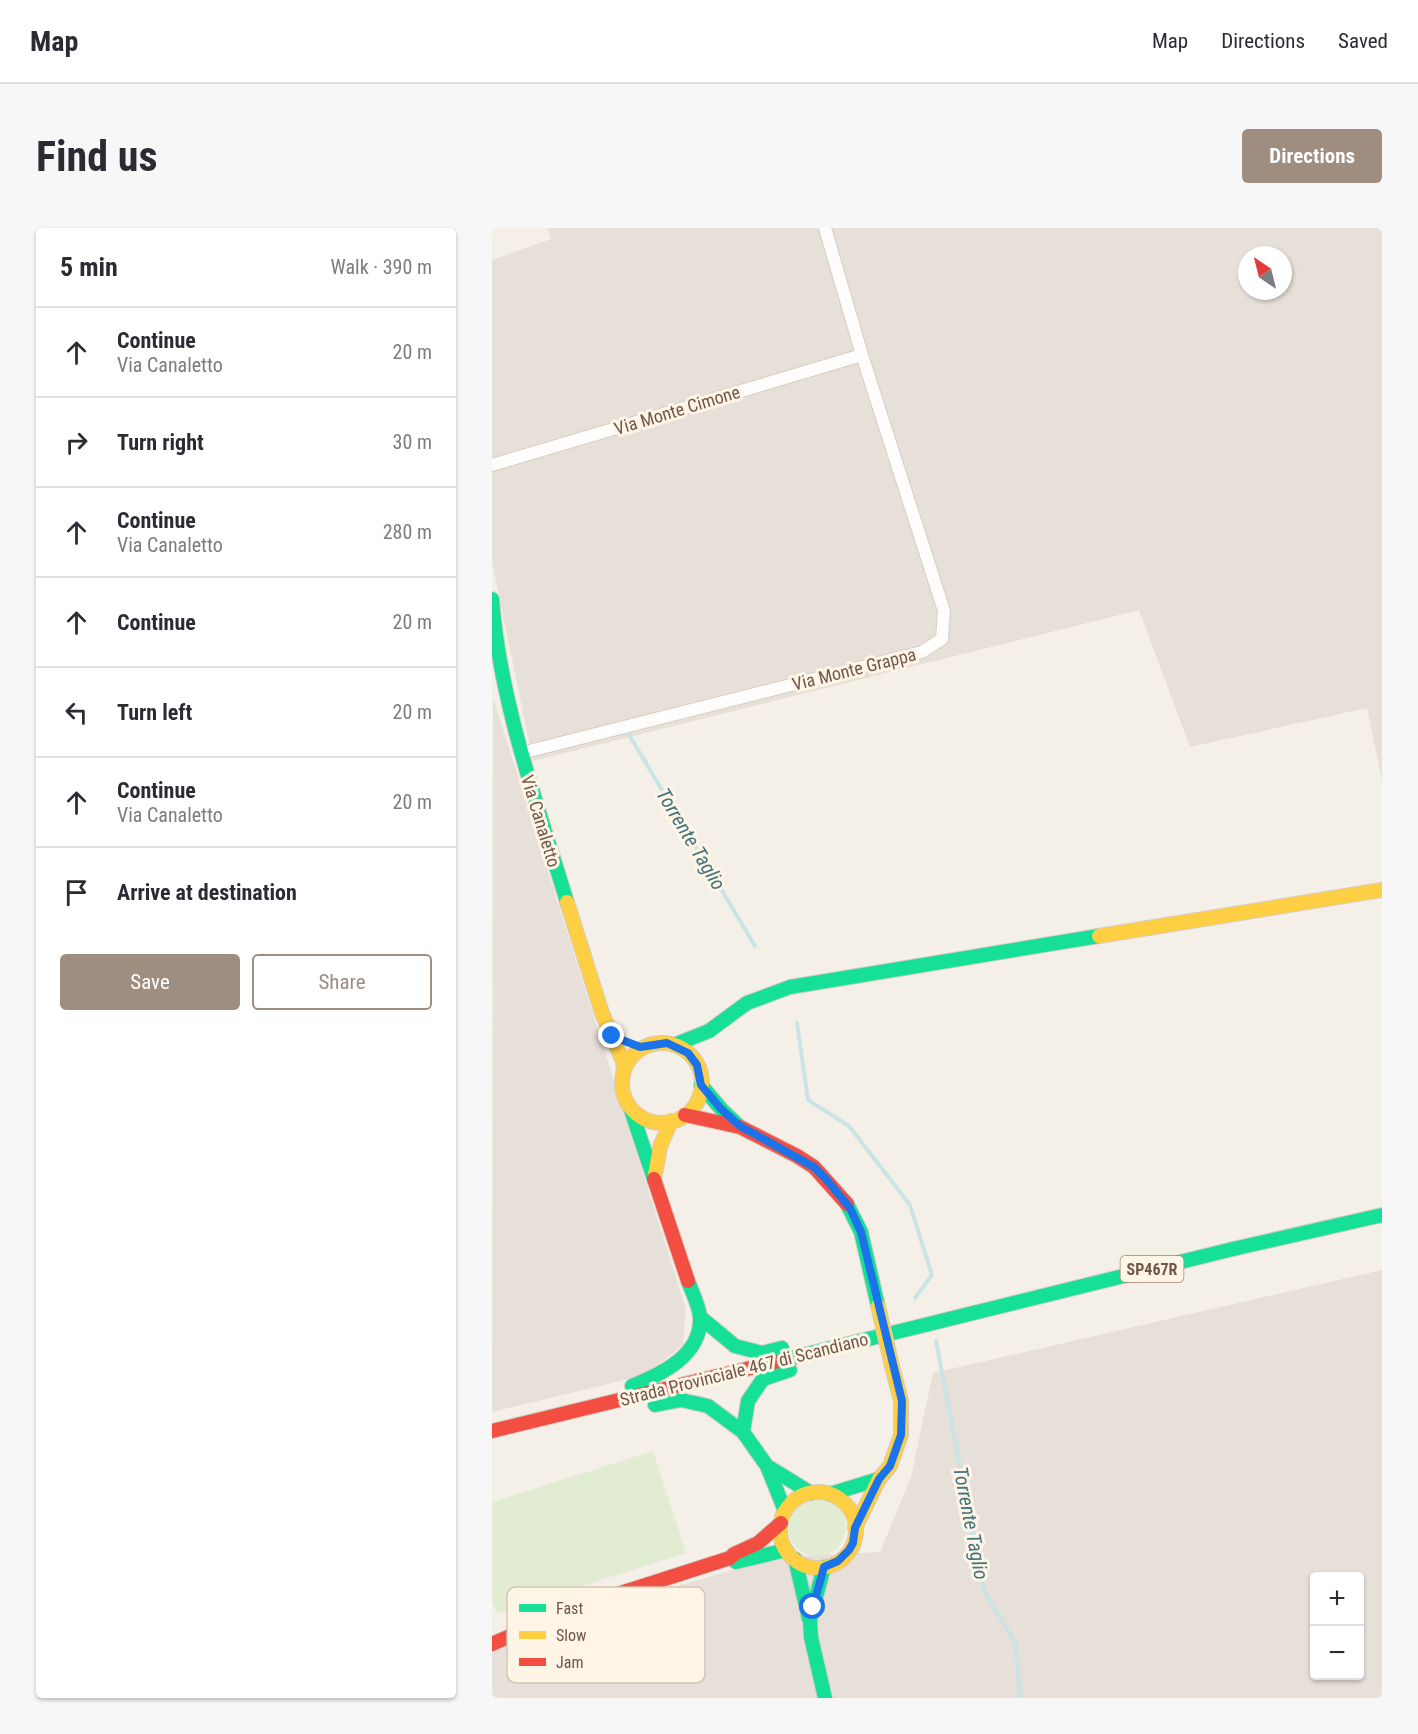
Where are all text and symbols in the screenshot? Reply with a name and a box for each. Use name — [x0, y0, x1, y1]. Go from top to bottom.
text: Map — [30, 25, 78, 58]
text: Map — [1152, 29, 1188, 53]
text: Directions — [1221, 29, 1305, 53]
text: Saved — [1338, 29, 1388, 53]
button: Directions — [1242, 129, 1382, 183]
text: Find us — [36, 132, 157, 181]
north arrow — [1238, 246, 1292, 300]
text: 5 min — [60, 252, 118, 282]
text: Walk · 390 m — [331, 255, 432, 279]
text: Continue — [117, 328, 196, 353]
icon: ahead — [60, 336, 93, 369]
text: 20 m — [393, 340, 432, 364]
text: Via Canaletto — [117, 353, 223, 377]
street label: Via Monte Cimone — [612, 381, 742, 439]
icon: right — [60, 426, 93, 459]
text: Turn right — [117, 430, 204, 455]
text: 30 m — [393, 430, 432, 454]
text: Continue — [117, 508, 196, 533]
icon: ahead — [60, 516, 93, 549]
text: 280 m — [383, 520, 432, 544]
text: Via Canaletto — [117, 533, 223, 557]
icon: ahead — [60, 606, 93, 639]
text: Continue — [117, 610, 196, 635]
text: 20 m — [393, 610, 432, 634]
street label: Via Monte Grappa — [790, 643, 918, 695]
icon: left — [60, 696, 93, 729]
text: Turn left — [117, 700, 192, 725]
text: 20 m — [393, 700, 432, 724]
street label: Via Canaletto — [517, 772, 565, 870]
text: Continue — [117, 778, 196, 803]
water label: Torrente Taglio — [651, 784, 731, 894]
icon: ahead — [60, 786, 93, 819]
text: 20 m — [393, 790, 432, 814]
text: Via Canaletto — [117, 803, 223, 827]
icon: arrive — [60, 876, 93, 909]
text: Arrive at destination — [117, 880, 297, 905]
button: Save — [60, 954, 240, 1010]
button: Share — [252, 954, 432, 1010]
route end — [598, 1022, 624, 1048]
road number: SP467R — [1120, 1256, 1184, 1282]
street label: Strada Provinciale 467 di Scandiano — [618, 1328, 870, 1410]
water label: Torrente Taglio — [948, 1465, 994, 1581]
map controls — [1310, 1572, 1364, 1680]
button: + — [1310, 1572, 1364, 1626]
legend — [507, 1587, 705, 1683]
route start — [799, 1593, 825, 1619]
text: Fast — [556, 1599, 583, 1618]
text: Slow — [556, 1626, 586, 1645]
button: − — [1310, 1626, 1364, 1680]
text: Jam — [556, 1653, 583, 1672]

